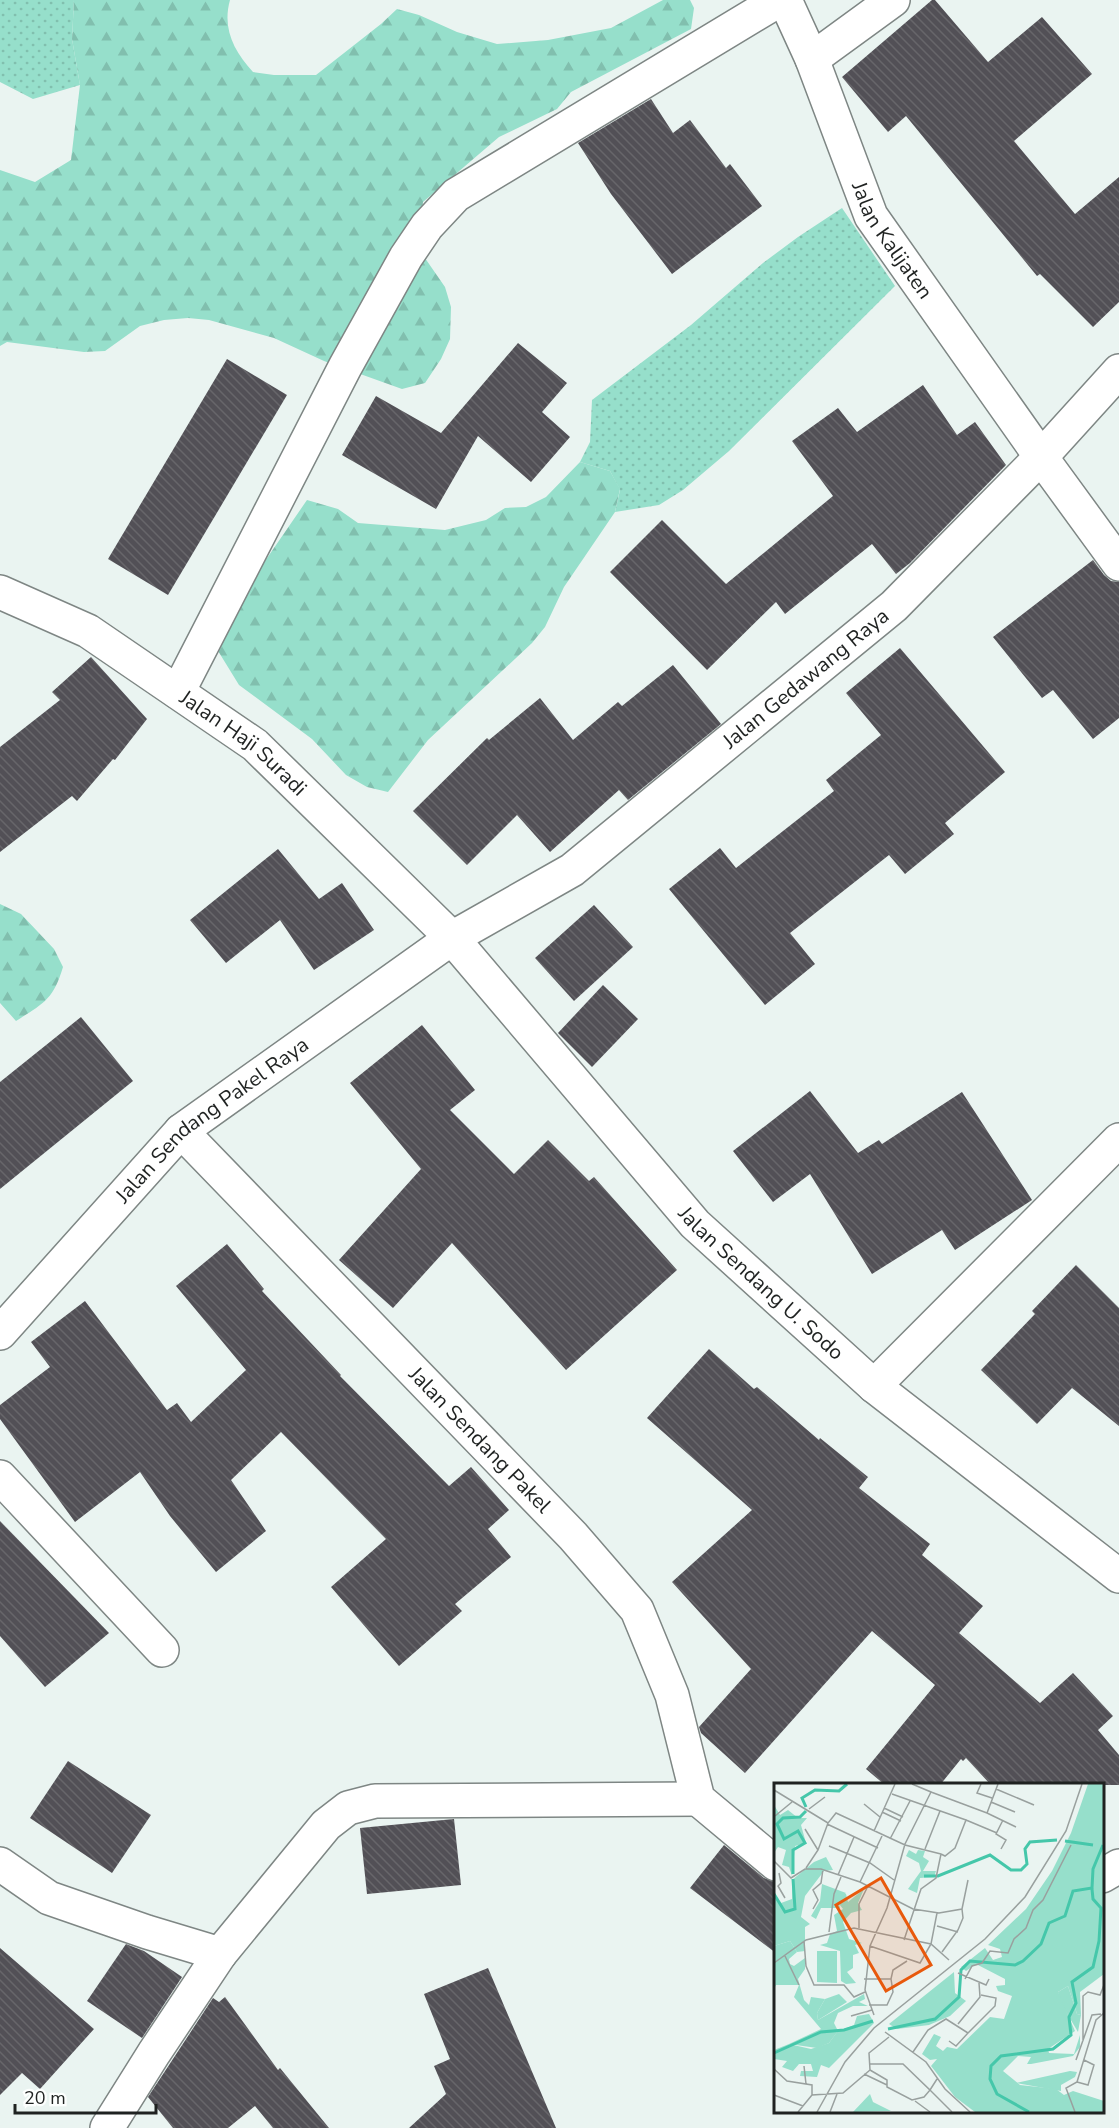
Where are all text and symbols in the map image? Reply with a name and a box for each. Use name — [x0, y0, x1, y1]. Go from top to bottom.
street label: Jalan Kalijaten — [845, 177, 939, 305]
street label: Jalan Gedawang Raya — [716, 602, 895, 756]
street label: Jalan Haji Suradi — [173, 683, 313, 802]
street label: Jalan Sendang Pakel Raya — [109, 1031, 314, 1210]
street label: Jalan Sendang U. Sodo — [671, 1200, 850, 1366]
street label: Jalan Sendang Pakel — [402, 1360, 558, 1520]
inset map — [774, 1783, 1104, 2113]
scale bar — [15, 2077, 156, 2115]
text: 20 m — [24, 2086, 66, 2110]

